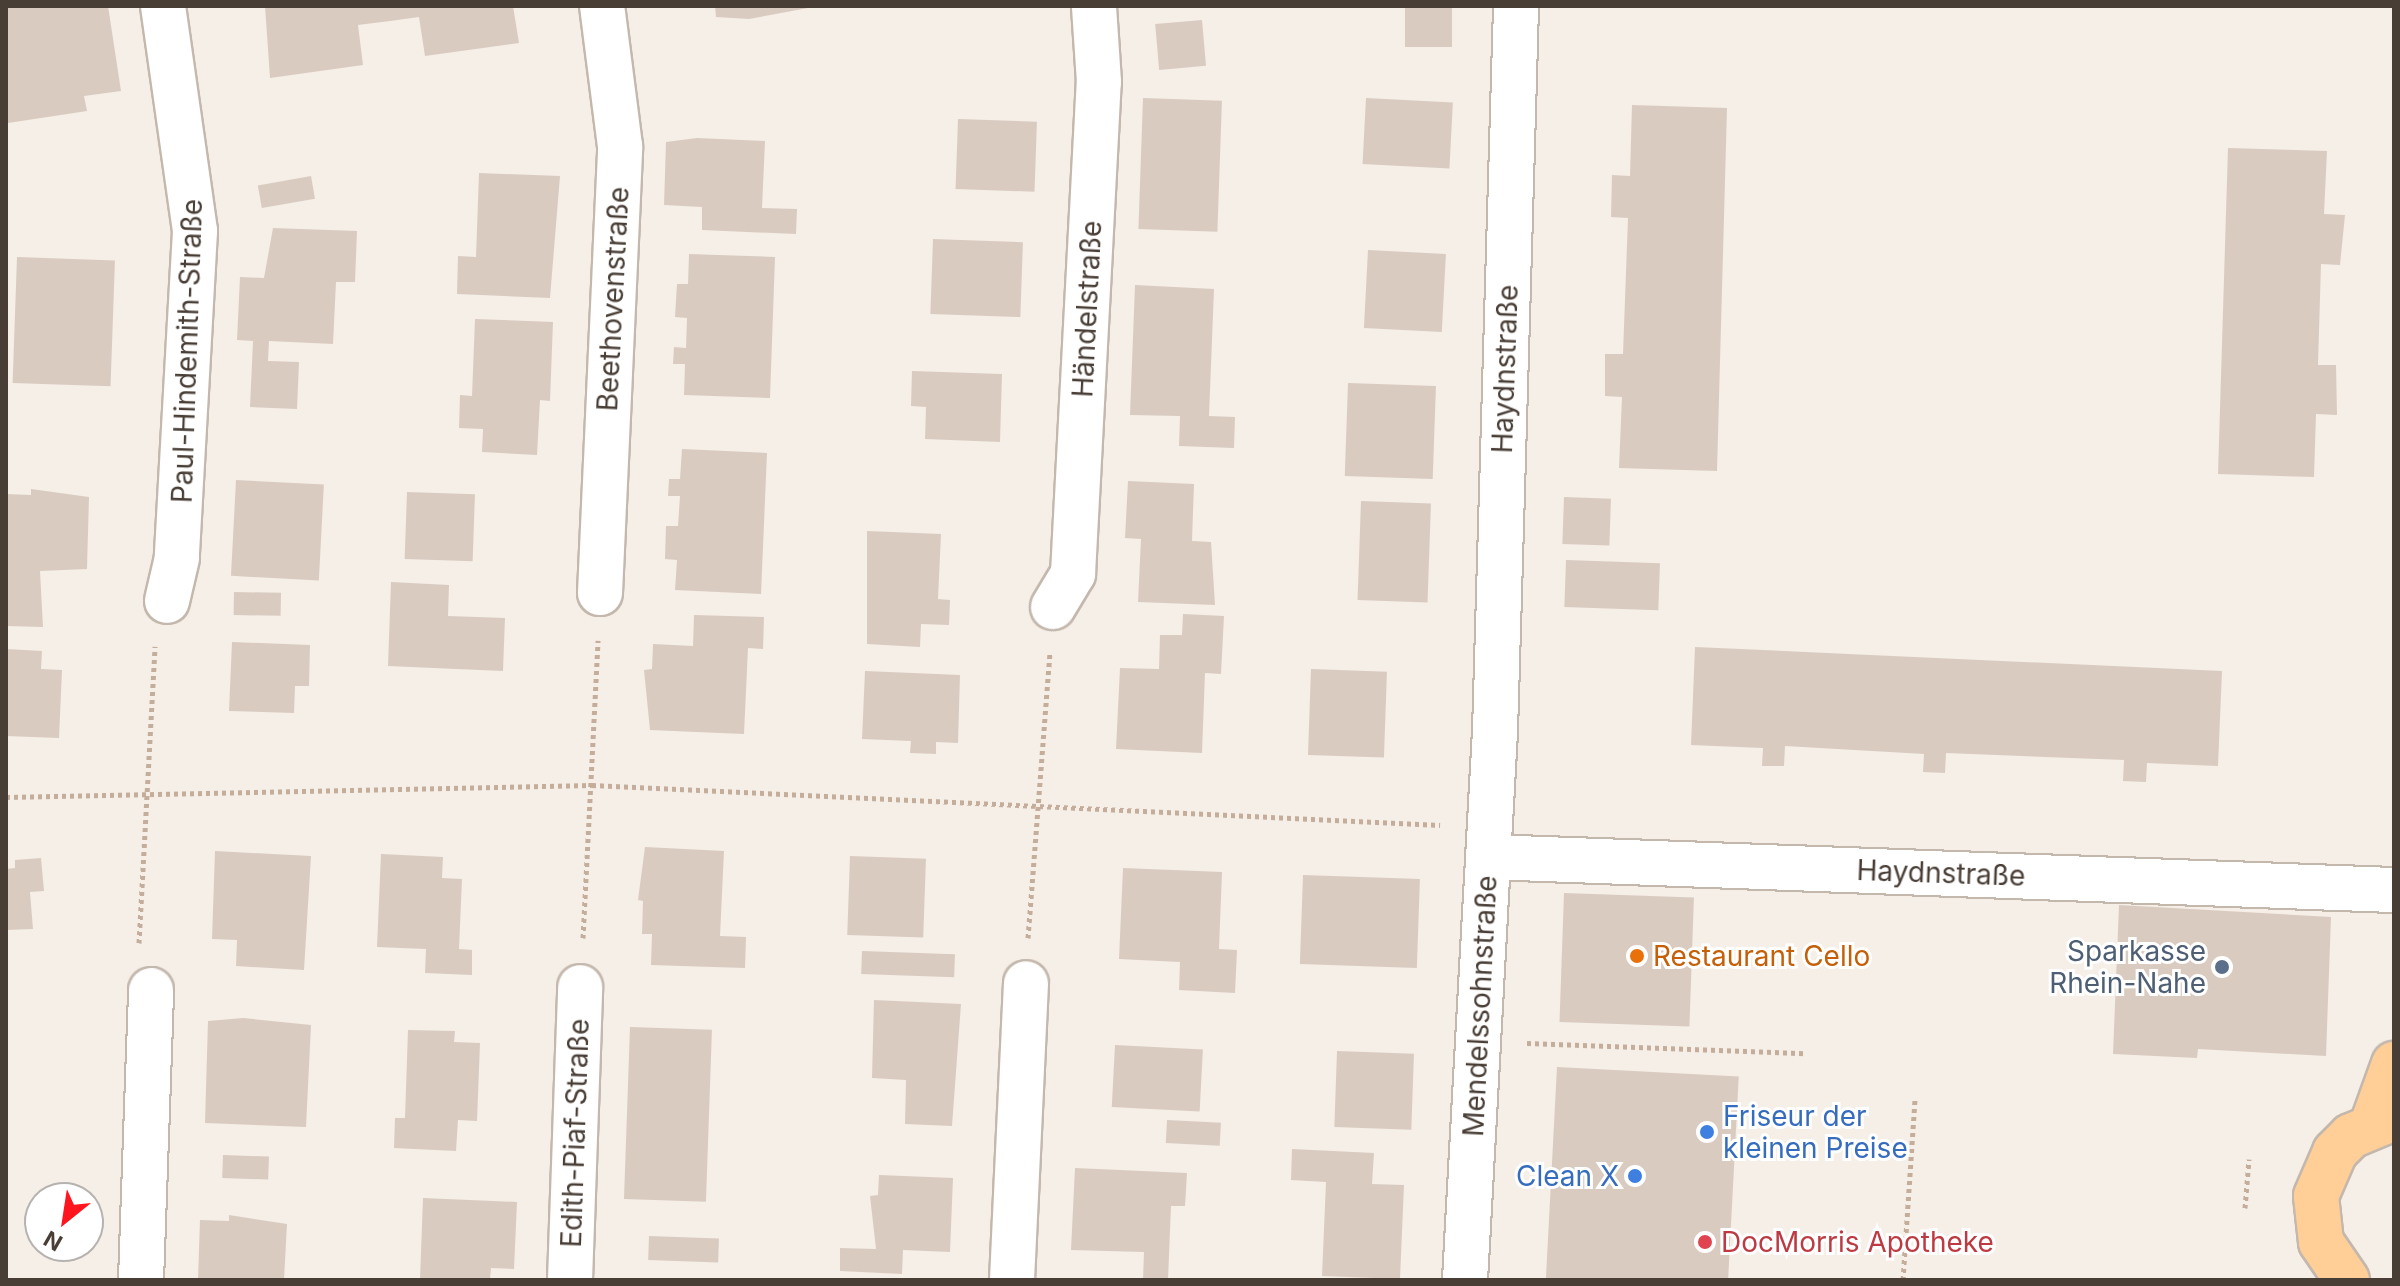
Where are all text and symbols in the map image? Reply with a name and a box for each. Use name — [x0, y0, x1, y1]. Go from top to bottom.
street label: Beethovenstraße — [590, 186, 636, 412]
street label: Paul-Hindemith-Straße — [165, 198, 209, 504]
street label: Händelstraße — [1066, 220, 1108, 398]
street label: Haydnstraße — [1485, 284, 1525, 454]
street label: Haydnstraße — [1856, 853, 2026, 893]
street label: Mendelssohnstraße — [1456, 874, 1504, 1138]
place label: Sparkasse Rhein-Nahe — [2049, 934, 2206, 1000]
place label: Restaurant Cello — [1653, 939, 1870, 973]
marker: Restaurant Cello — [1628, 947, 1646, 965]
marker: Sparkasse Rhein-Nahe — [2213, 958, 2231, 976]
street label: Edith-Piaf-Straße — [554, 1018, 596, 1248]
place label: Friseur der kleinen Preise — [1723, 1099, 1908, 1165]
marker: Friseur der kleinen Preise — [1698, 1123, 1716, 1141]
place label: Clean X — [1516, 1159, 1619, 1193]
marker: Clean X — [1626, 1167, 1644, 1185]
north arrow — [24, 1182, 104, 1262]
place label: DocMorris Apotheke — [1721, 1225, 1994, 1259]
text: N — [39, 1226, 67, 1257]
marker: DocMorris Apotheke — [1696, 1233, 1714, 1251]

